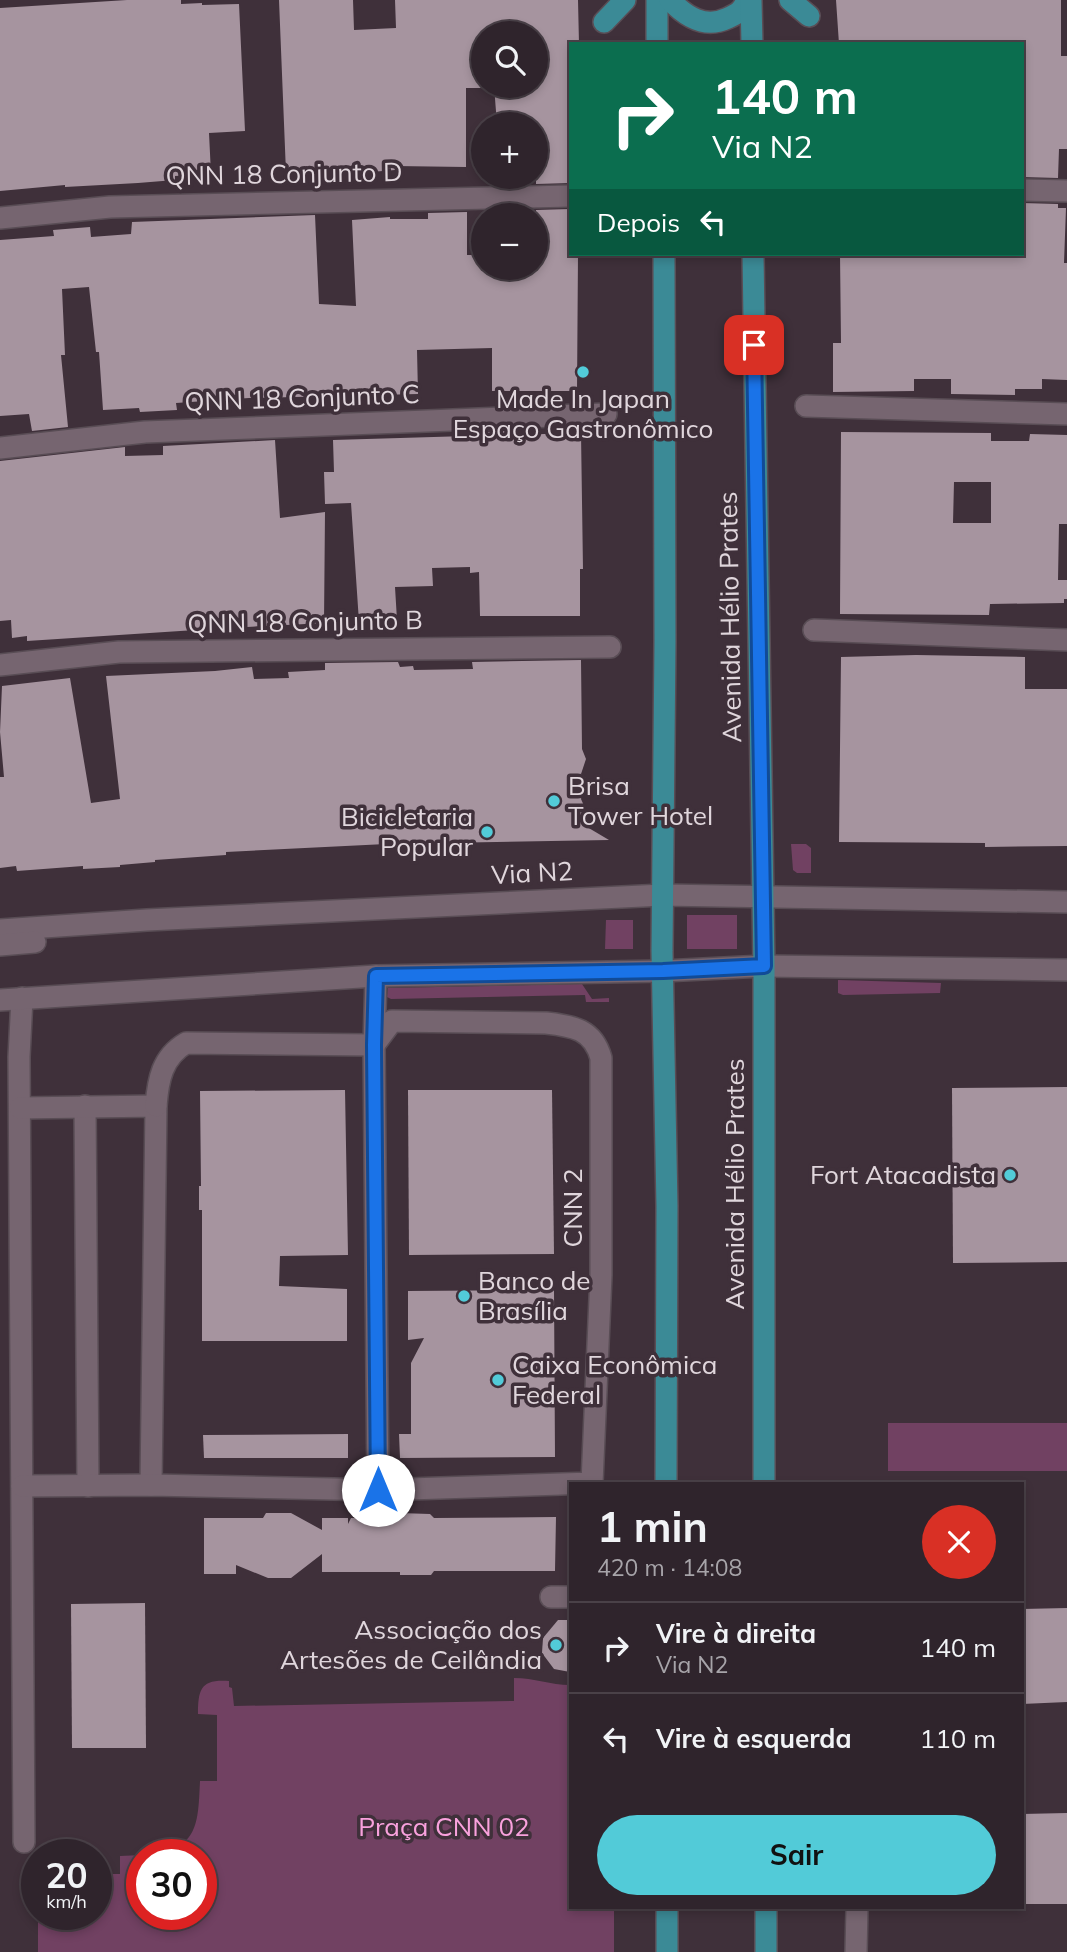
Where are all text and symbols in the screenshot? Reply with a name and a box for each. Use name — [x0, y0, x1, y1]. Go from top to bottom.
map controls — [471, 21, 548, 280]
button: search — [471, 21, 548, 98]
text: 140 m — [712, 65, 858, 126]
icon: right — [597, 70, 688, 161]
button: + — [471, 112, 548, 189]
text: Via N2 — [712, 126, 813, 166]
street label: QNN 18 Conjunto D — [165, 155, 403, 192]
button: − — [471, 203, 548, 280]
icon: left — [694, 203, 732, 241]
text: Depois — [597, 206, 680, 239]
pin — [724, 315, 784, 375]
icon: arrive — [735, 326, 773, 364]
marker: Made In Japan Espaço Gastronômico — [575, 364, 591, 380]
street label: QNN 18 Conjunto C — [184, 377, 420, 418]
place label: Made In Japan Espaço Gastronômico — [453, 382, 713, 445]
street label: Avenida Hélio Prates — [711, 491, 748, 743]
street label: QNN 18 Conjunto B — [187, 603, 423, 640]
place label: Brisa Tower Hotel — [568, 769, 713, 832]
marker: Brisa Tower Hotel — [546, 793, 562, 809]
place label: Bicicletaria Popular — [341, 800, 474, 863]
marker: Bicicletaria Popular — [479, 824, 495, 840]
street label: Via N2 — [490, 854, 574, 891]
street label: Avenida Hélio Prates — [718, 1058, 751, 1310]
place label: Fort Atacadista — [810, 1158, 996, 1191]
marker: Fort Atacadista — [1002, 1167, 1018, 1183]
street label: CNN 2 — [556, 1168, 589, 1248]
place label: Banco de Brasília — [478, 1264, 591, 1327]
marker: Banco de Brasília — [456, 1288, 472, 1304]
place label: Caixa Econômica Federal — [512, 1348, 717, 1411]
marker: Caixa Econômica Federal — [490, 1372, 506, 1388]
position arrow — [341, 1453, 415, 1527]
text: 1 min — [597, 1500, 708, 1553]
button: close — [922, 1505, 996, 1579]
text: 420 m · 14:08 — [597, 1553, 742, 1582]
place label: Associação dos Artesões de Ceilândia — [280, 1613, 542, 1676]
text: Vire à direita — [656, 1617, 816, 1650]
icon: right — [597, 1629, 635, 1667]
text: 140 m — [920, 1631, 996, 1664]
marker: Associação dos Artesões de Ceilândia — [548, 1637, 564, 1653]
text: Via N2 — [656, 1650, 728, 1679]
icon: left — [597, 1720, 635, 1758]
text: Vire à esquerda — [656, 1722, 852, 1755]
text: 110 m — [920, 1722, 996, 1755]
park label: Praça CNN 02 — [358, 1810, 530, 1843]
button: Sair — [597, 1815, 996, 1895]
speed limit sign: 30 — [126, 1839, 217, 1930]
text: 20 — [45, 1853, 88, 1897]
text: km/h — [46, 1890, 87, 1913]

